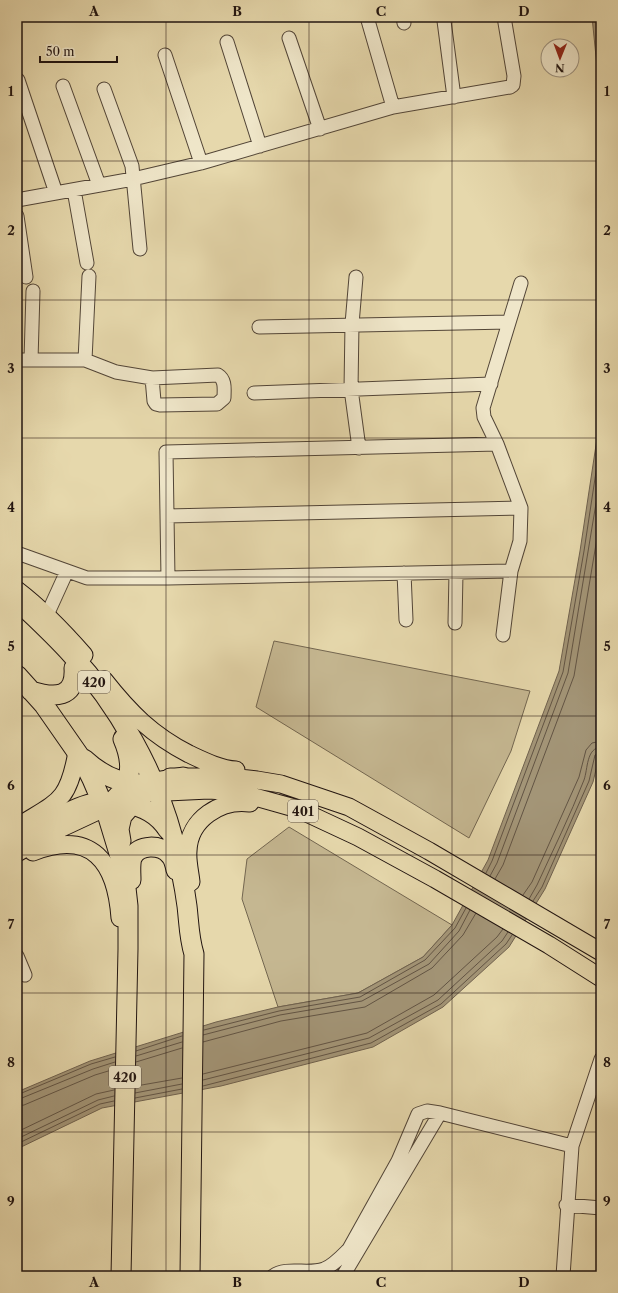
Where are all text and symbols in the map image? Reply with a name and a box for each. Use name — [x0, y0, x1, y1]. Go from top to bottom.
text: A — [88, 3, 100, 19]
text: B — [232, 3, 242, 19]
text: C — [376, 3, 386, 19]
text: D — [518, 3, 530, 19]
scale bar — [40, 38, 117, 64]
north arrow — [540, 38, 580, 78]
text: 50 m — [46, 44, 75, 59]
text: N — [554, 61, 565, 75]
text: 1 — [8, 83, 14, 99]
text: 1 — [604, 83, 610, 99]
text: 2 — [7, 222, 15, 238]
text: 2 — [603, 222, 611, 238]
text: 3 — [7, 360, 15, 376]
text: 3 — [603, 360, 611, 376]
text: 4 — [7, 499, 15, 515]
text: 4 — [603, 499, 611, 515]
text: 5 — [7, 638, 15, 654]
text: 5 — [603, 638, 611, 654]
road number: 420 — [78, 671, 110, 693]
text: 6 — [7, 777, 15, 793]
text: 6 — [603, 777, 611, 793]
road number: 401 — [288, 800, 318, 822]
text: 7 — [8, 916, 15, 932]
text: 7 — [604, 916, 611, 932]
text: 8 — [7, 1054, 15, 1070]
text: 8 — [603, 1054, 611, 1070]
road number: 420 — [109, 1066, 141, 1088]
text: 9 — [7, 1193, 15, 1209]
text: 9 — [603, 1193, 611, 1209]
text: A — [88, 1274, 100, 1290]
text: B — [232, 1274, 242, 1290]
text: C — [376, 1274, 386, 1290]
text: D — [518, 1274, 530, 1290]

